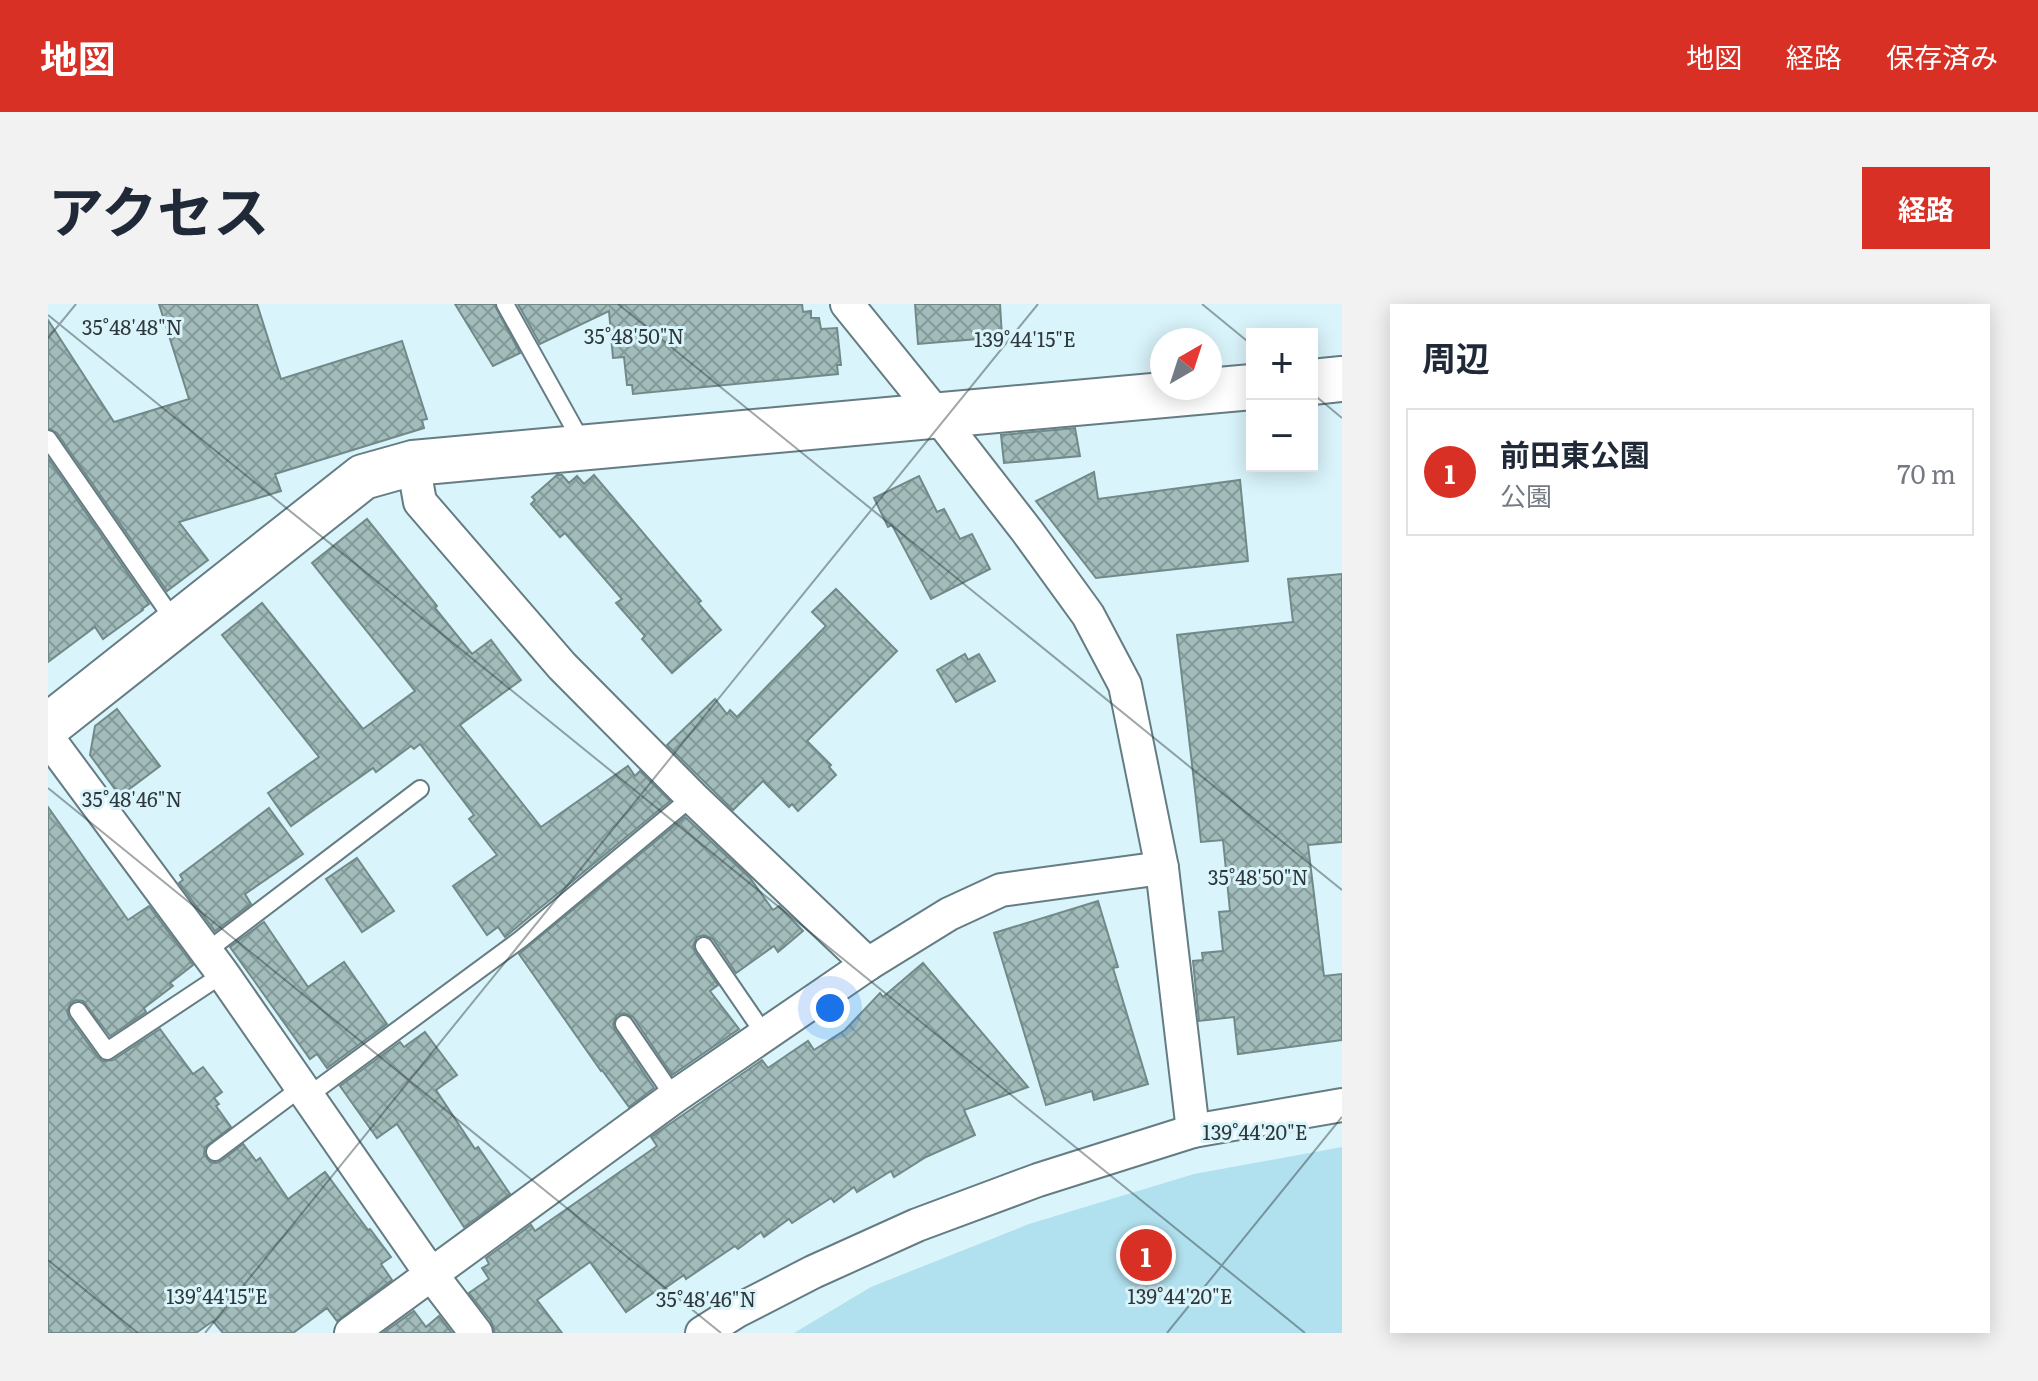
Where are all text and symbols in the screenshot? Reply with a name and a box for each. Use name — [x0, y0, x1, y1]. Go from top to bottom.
text: 地図 — [40, 28, 116, 85]
text: 地図 — [1686, 35, 1742, 77]
text: 経路 — [1786, 35, 1842, 77]
text: 保存済み — [1886, 35, 1998, 77]
text: アクセス — [48, 167, 269, 250]
button: 経路 — [1862, 167, 1990, 249]
text: 35°48'48"N — [82, 311, 182, 341]
text: 35°48'50"N — [584, 320, 684, 350]
text: 139°44'15"E — [974, 323, 1076, 353]
north arrow — [1150, 328, 1222, 400]
map controls — [1246, 328, 1318, 472]
button: + — [1246, 328, 1318, 400]
text: 周辺 — [1422, 331, 1490, 381]
button: − — [1246, 400, 1318, 472]
text: 前田東公園 — [1500, 431, 1650, 475]
text: 1 — [1445, 453, 1455, 492]
text: 70 m — [1897, 453, 1956, 492]
text: 公園 — [1500, 475, 1552, 514]
text: 35°48'46"N — [82, 783, 182, 813]
text: 35°48'50"N — [1208, 861, 1308, 891]
your location — [810, 988, 850, 1028]
text: 139°44'20"E — [1203, 1116, 1307, 1146]
pin: 1 — [1120, 1225, 1172, 1285]
text: 139°44'15"E — [166, 1280, 268, 1310]
text: 139°44'20"E — [1128, 1280, 1232, 1310]
text: 35°48'46"N — [656, 1283, 756, 1313]

